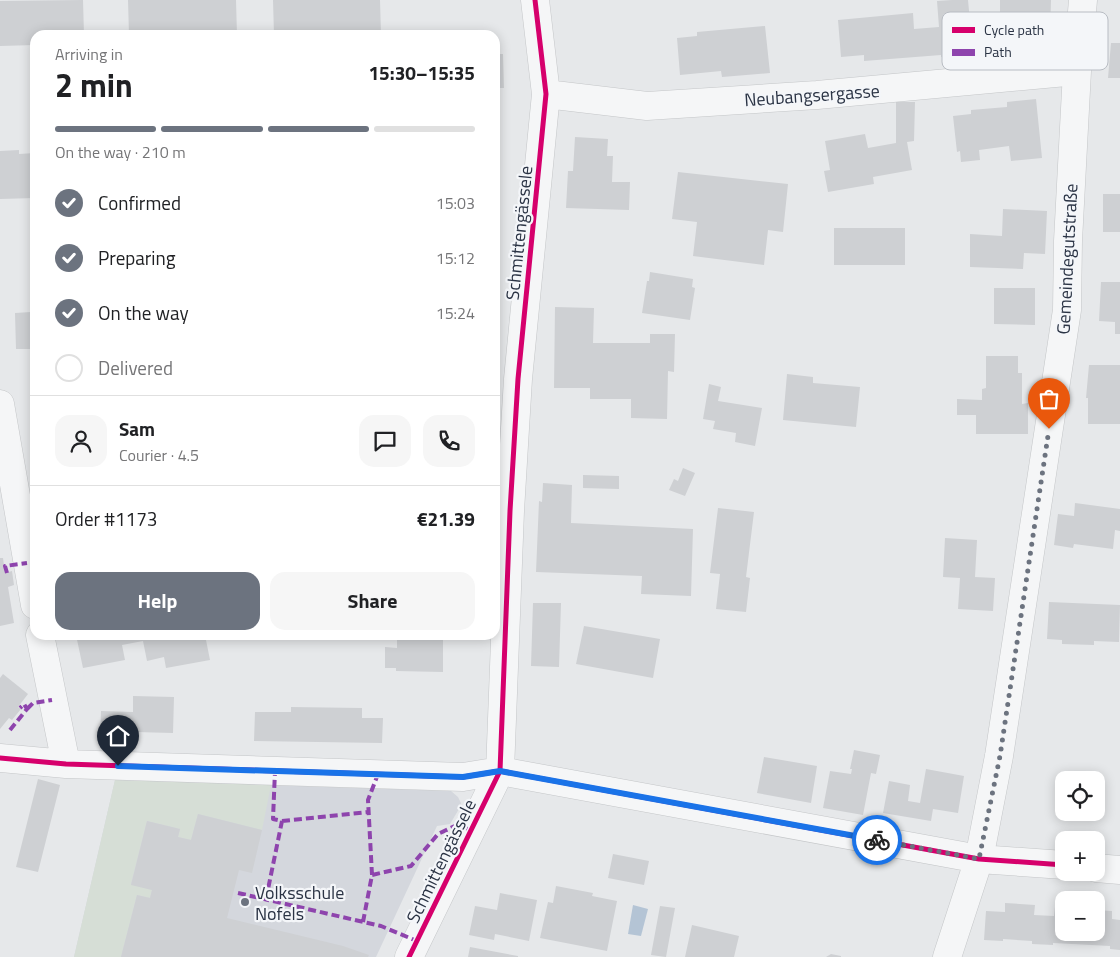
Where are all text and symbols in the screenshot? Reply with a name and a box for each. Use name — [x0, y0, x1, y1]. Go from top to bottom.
legend — [942, 12, 1108, 70]
text: Cycle path — [984, 19, 1044, 40]
text: Path — [984, 41, 1012, 62]
text: Arriving in — [55, 42, 123, 66]
text: 15:30–15:35 — [368, 58, 475, 87]
text: 2 min — [55, 61, 133, 109]
street label: Neubangsergasse — [743, 77, 881, 113]
text: On the way · 210 m — [55, 140, 186, 164]
street label: Schmittengässele — [499, 164, 539, 302]
street label: Gemeindegutstraße — [1050, 183, 1084, 335]
text: Confirmed — [98, 188, 181, 217]
icon: check — [55, 189, 83, 217]
text: 15:03 — [436, 191, 475, 215]
text: Preparing — [98, 243, 175, 272]
icon: check — [55, 244, 83, 272]
text: 15:12 — [436, 246, 475, 270]
text: On the way — [98, 298, 189, 327]
icon: check — [55, 299, 83, 327]
text: 15:24 — [436, 301, 475, 325]
text: Delivered — [98, 353, 173, 382]
pin — [1028, 378, 1070, 429]
icon: bag — [1035, 385, 1063, 413]
text: Sam — [119, 414, 155, 443]
button: person — [55, 415, 107, 467]
button: chat — [359, 415, 411, 467]
button: phone — [423, 415, 475, 467]
text: Courier · 4.5 — [119, 443, 199, 467]
text: Order #1173 — [55, 504, 157, 533]
text: €21.39 — [417, 504, 475, 533]
button: Help — [55, 572, 260, 630]
button: Share — [270, 572, 475, 630]
pin — [97, 715, 139, 766]
icon: home — [104, 722, 132, 750]
map controls — [1055, 771, 1105, 941]
button: locate — [1055, 771, 1105, 821]
street label: Schmittengässele — [399, 794, 483, 928]
courier — [852, 815, 902, 865]
icon: bike — [863, 826, 891, 854]
button: + — [1055, 831, 1105, 881]
place label: Volksschule Nofels — [255, 879, 344, 927]
button: − — [1055, 891, 1105, 941]
marker: Volksschule Nofels — [239, 896, 251, 908]

